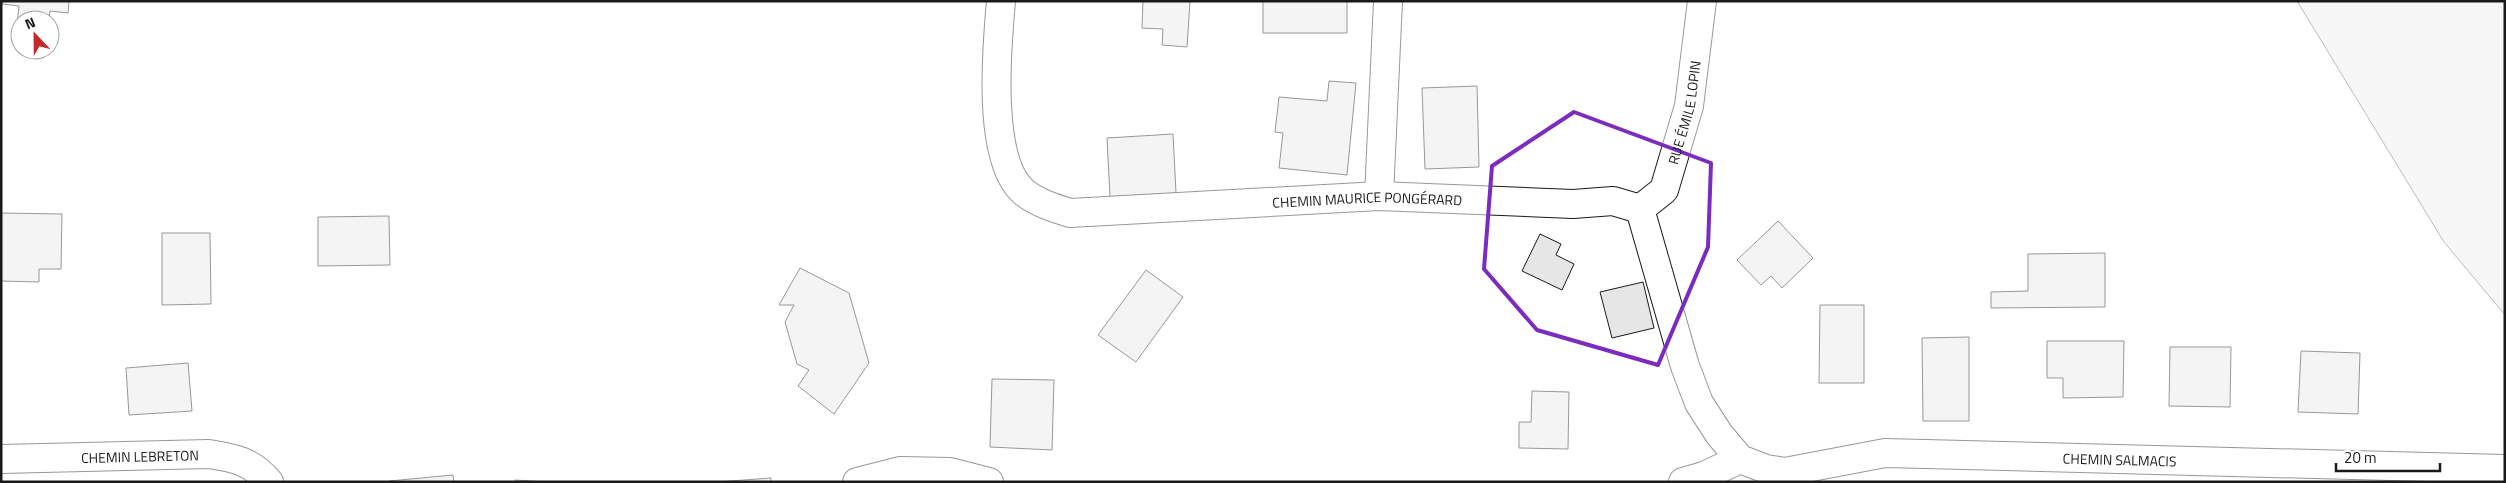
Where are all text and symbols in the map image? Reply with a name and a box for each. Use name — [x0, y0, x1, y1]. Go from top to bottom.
north arrow — [10, 10, 60, 60]
text: N — [22, 11, 38, 34]
street label: RUE ÉMILE LOPIN — [1662, 59, 1705, 167]
street label: CHEMIN MAURICE PONGÉRARD — [1272, 185, 1463, 212]
scale bar — [2336, 440, 2440, 472]
street label: CHEMIN LEBRETON — [81, 444, 199, 468]
text: 20 m — [2344, 446, 2377, 469]
street label: CHEMIN SALMACIS — [2062, 447, 2177, 471]

